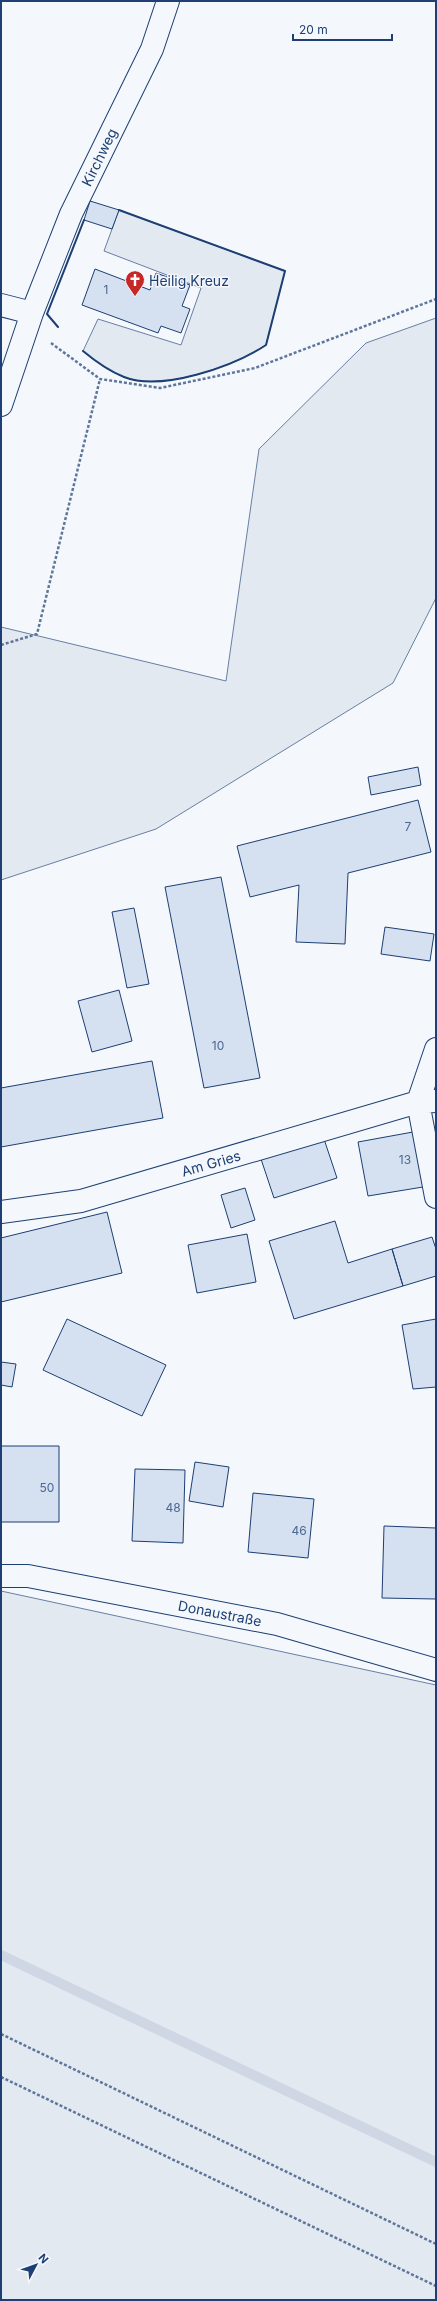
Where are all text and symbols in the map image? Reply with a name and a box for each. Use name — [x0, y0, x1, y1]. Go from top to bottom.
scale bar — [293, 16, 392, 42]
text: 20 m — [299, 22, 328, 37]
street label: Kirchweg — [78, 125, 120, 189]
church icon: Heilig Kreuz — [124, 269, 146, 297]
place label: Heilig Kreuz — [149, 272, 229, 289]
house number: 1 — [104, 282, 108, 297]
house number: 7 — [405, 819, 412, 834]
house number: 10 — [212, 1038, 224, 1053]
street label: Am Gries — [179, 1146, 243, 1180]
house number: 13 — [399, 1152, 411, 1167]
house number: 50 — [40, 1480, 54, 1495]
house number: 48 — [165, 1500, 181, 1515]
house number: 46 — [291, 1523, 307, 1538]
street label: Donaustraße — [177, 1597, 263, 1629]
north arrow — [16, 2245, 56, 2285]
text: N — [36, 2251, 52, 2266]

